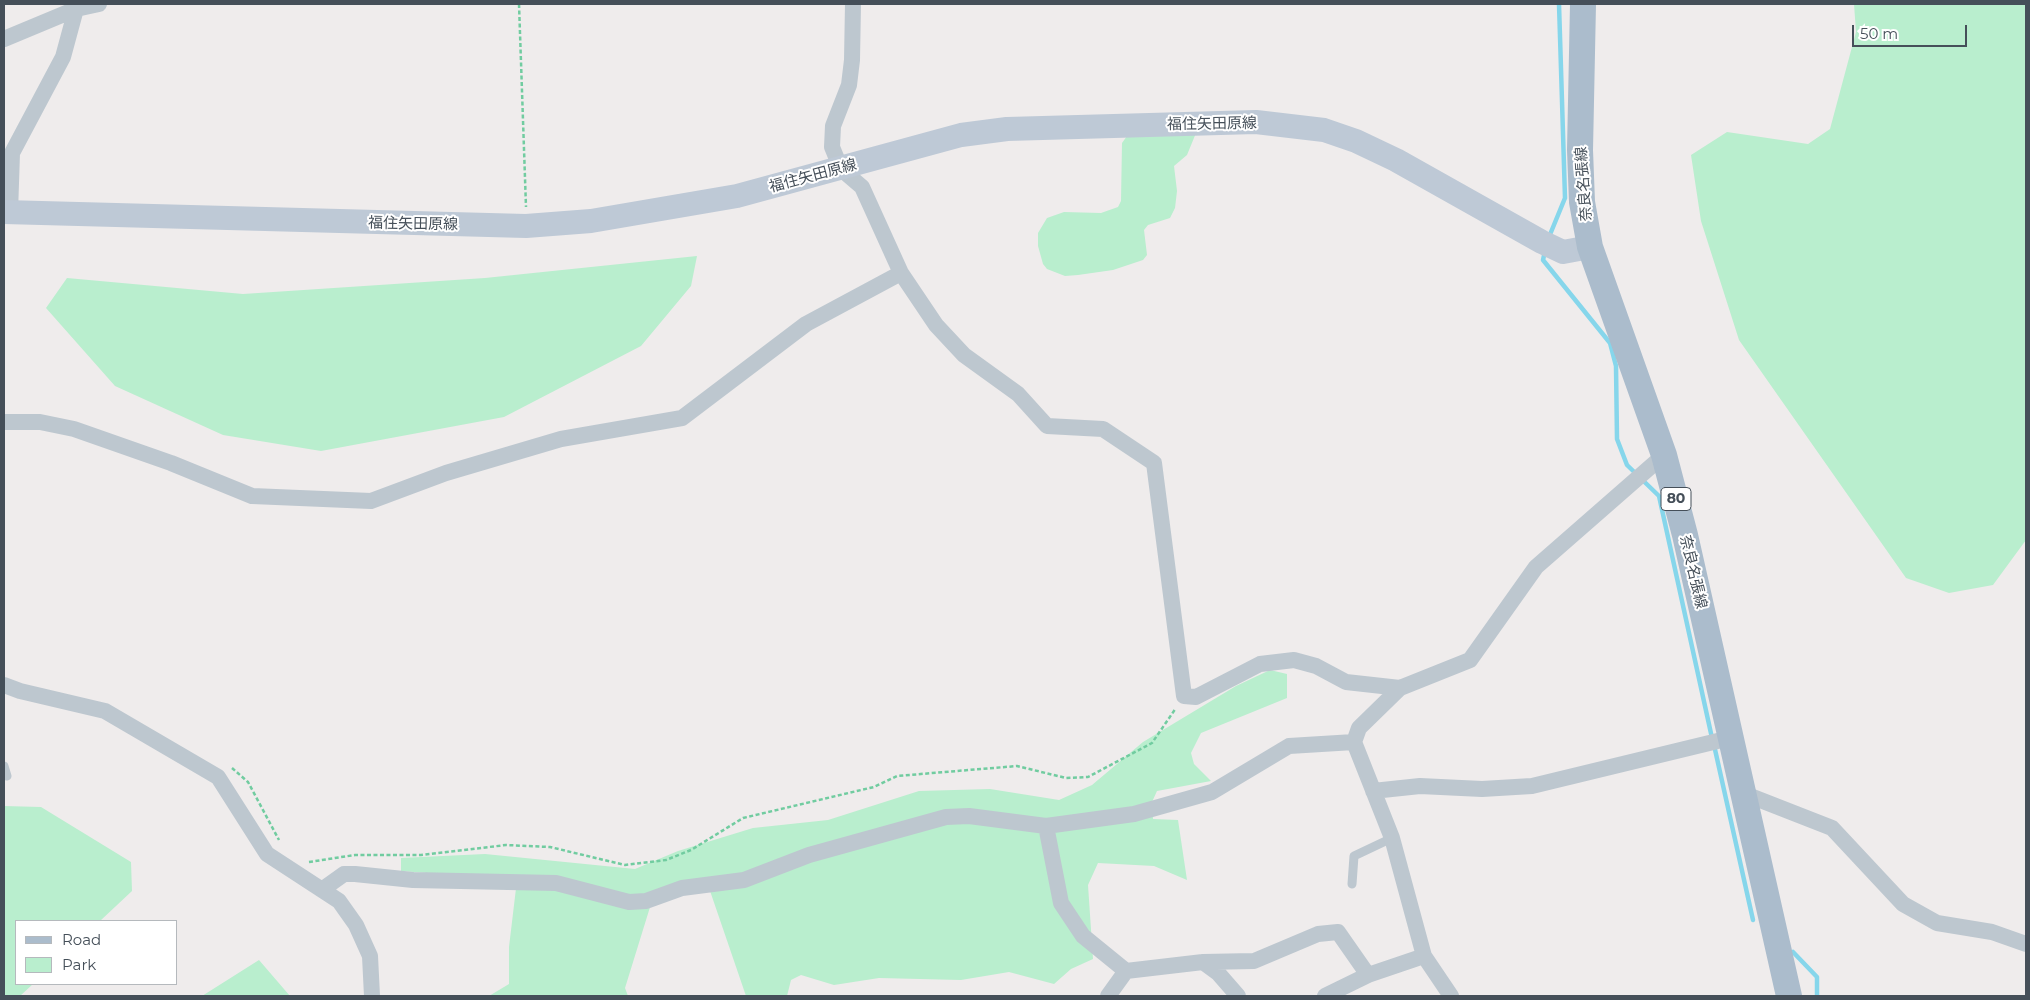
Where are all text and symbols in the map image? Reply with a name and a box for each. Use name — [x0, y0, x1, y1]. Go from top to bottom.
scale bar — [1855, 15, 1970, 47]
text: 50 m — [1860, 24, 1898, 43]
street label: 福住矢田原線 — [1167, 114, 1257, 134]
street label: 奈良名張線 — [1572, 146, 1596, 222]
street label: 福住矢田原線 — [767, 156, 859, 196]
street label: 福住矢田原線 — [368, 214, 458, 234]
road number: 80 — [1661, 488, 1691, 510]
street label: 奈良名張線 — [1676, 533, 1710, 611]
legend — [15, 920, 178, 985]
text: Road — [62, 930, 101, 949]
text: Park — [62, 955, 96, 974]

